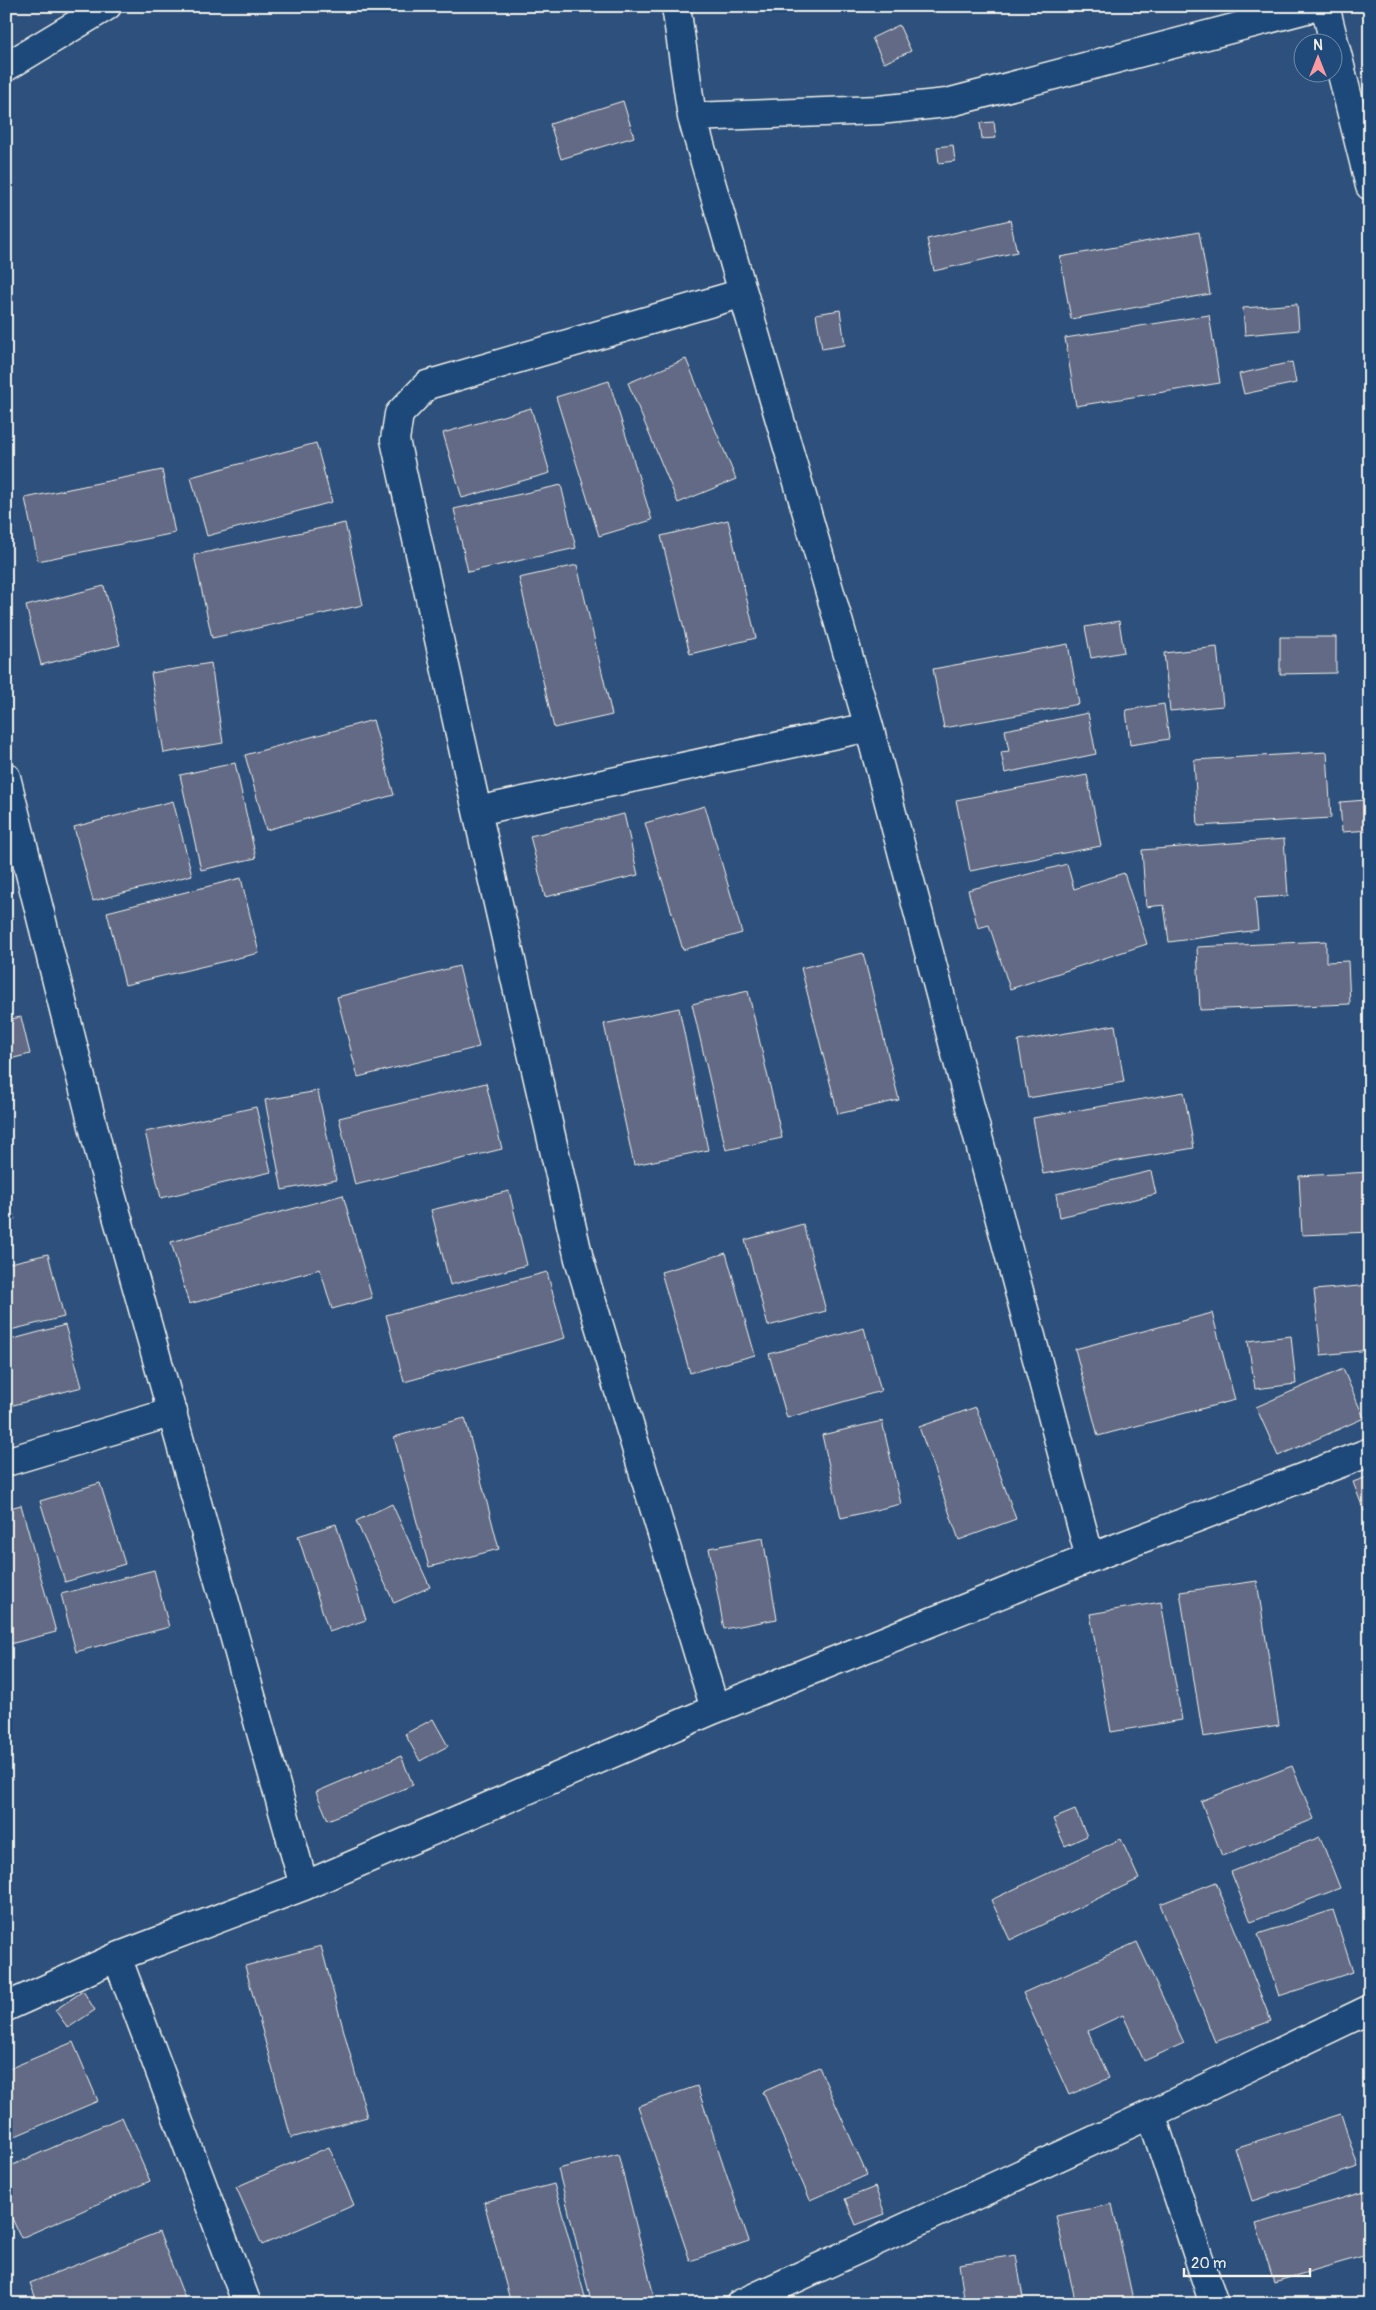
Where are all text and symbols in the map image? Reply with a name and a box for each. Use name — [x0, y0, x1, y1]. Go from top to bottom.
north arrow — [1294, 32, 1344, 82]
text: N — [1313, 37, 1323, 54]
scale bar — [1184, 2245, 1310, 2277]
text: 20 m — [1191, 2254, 1226, 2273]

